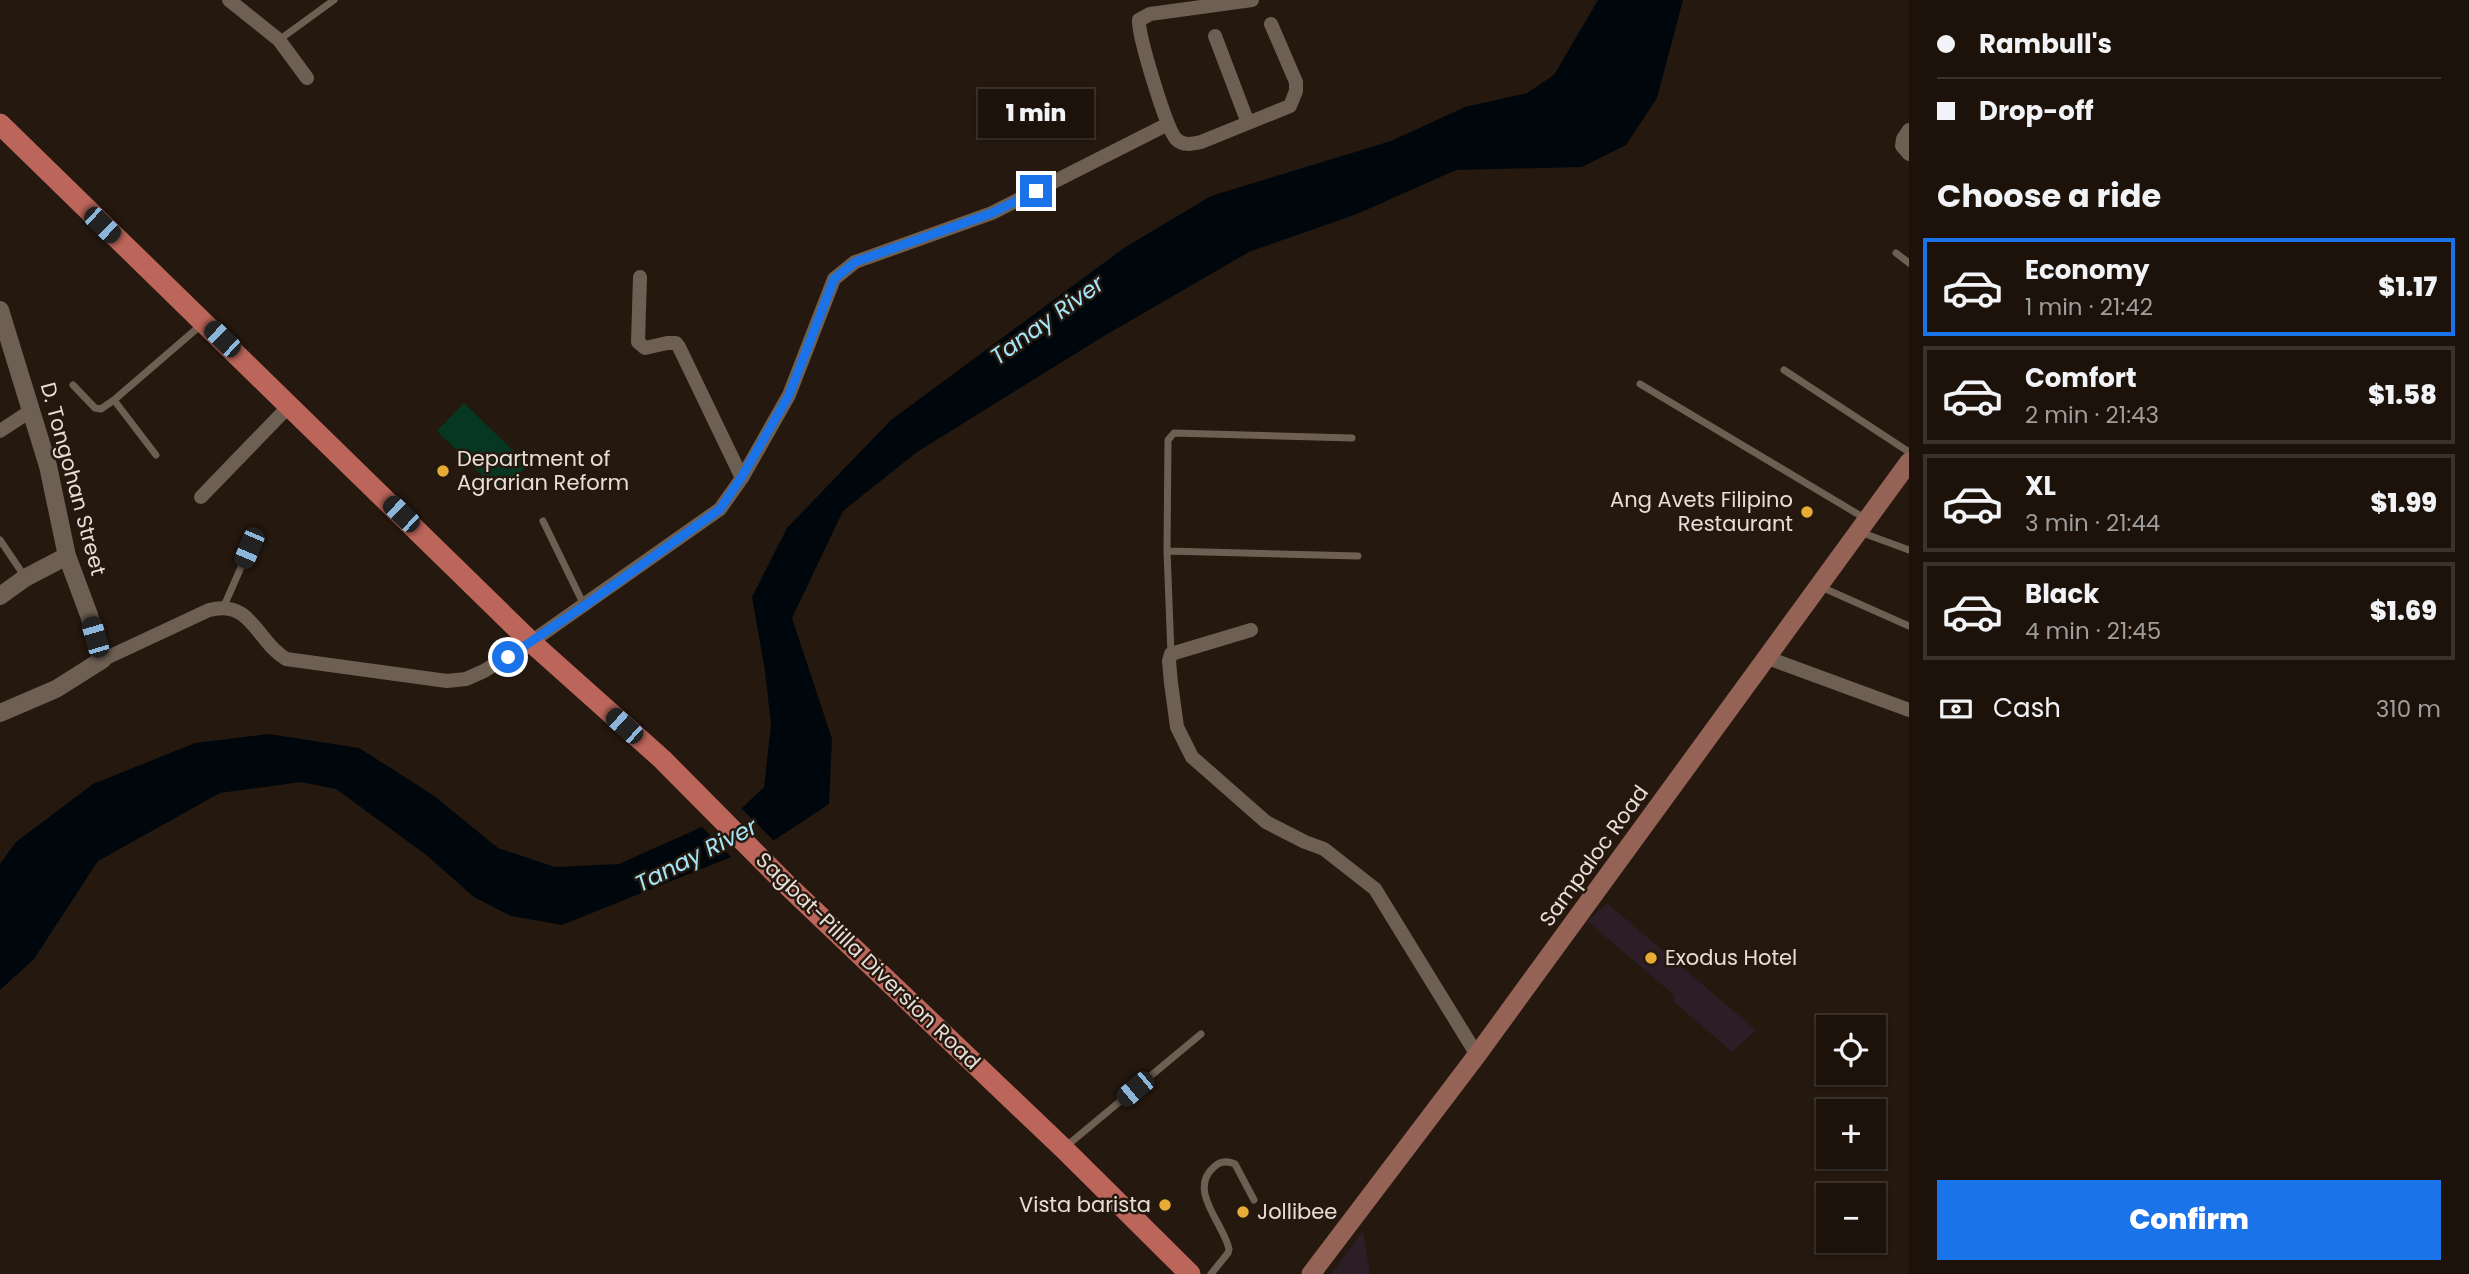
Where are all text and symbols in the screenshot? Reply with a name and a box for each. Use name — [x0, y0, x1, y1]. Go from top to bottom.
text: Rambull's — [1979, 26, 2112, 62]
callout: 1 min — [978, 90, 1094, 138]
text: Drop-off — [1979, 93, 2094, 129]
text: 1 min — [1006, 97, 1066, 129]
text: Choose a ride — [1937, 173, 2161, 218]
route end — [1020, 175, 1052, 207]
car — [80, 203, 125, 247]
text: Economy — [2025, 252, 2149, 288]
icon: car — [1941, 256, 2004, 319]
water label: Tanay River — [984, 267, 1112, 372]
text: $1.17 — [2378, 269, 2437, 305]
text: 1 min · 21:42 — [2025, 291, 2153, 323]
car — [200, 317, 245, 361]
text: Comfort — [2025, 360, 2137, 396]
icon: car — [1941, 364, 2004, 427]
text: $1.58 — [2368, 377, 2437, 413]
street label: D. Tongohan Street — [34, 379, 113, 579]
text: 2 min · 21:43 — [2025, 399, 2159, 431]
place label: Department of Agrarian Reform — [457, 444, 629, 497]
marker: Department of Agrarian Reform — [435, 463, 451, 479]
text: XL — [2025, 468, 2056, 504]
icon: car — [1941, 472, 2004, 535]
place label: Ang Avets Filipino Restaurant — [1610, 485, 1793, 538]
text: $1.99 — [2370, 485, 2437, 521]
car — [379, 492, 424, 536]
marker: Ang Avets Filipino Restaurant — [1799, 504, 1815, 520]
text: 3 min · 21:44 — [2025, 507, 2160, 539]
car — [232, 525, 267, 571]
text: Black — [2025, 576, 2099, 612]
icon: car — [1941, 580, 2004, 643]
text: $1.69 — [2370, 593, 2437, 629]
car — [80, 614, 111, 660]
text: 4 min · 21:45 — [2025, 615, 2161, 647]
route start — [492, 641, 524, 673]
icon: cash — [1937, 690, 1975, 728]
text: Cash — [1993, 690, 2061, 726]
text: 310 m — [2376, 693, 2441, 725]
car — [602, 704, 647, 748]
street label: Sampaloc Road — [1532, 779, 1655, 932]
water label: Tanay River — [629, 810, 764, 900]
street label: Sagbat-Pililla Diversion Road — [750, 845, 987, 1076]
place label: Exodus Hotel — [1665, 943, 1797, 972]
marker: Exodus Hotel — [1643, 950, 1659, 966]
map controls — [1816, 1015, 1886, 1253]
button: locate — [1816, 1015, 1886, 1085]
car — [1113, 1067, 1158, 1111]
button: + — [1816, 1099, 1886, 1169]
button: Confirm — [1937, 1180, 2441, 1260]
button: − — [1816, 1183, 1886, 1253]
place label: Vista barista — [1019, 1190, 1151, 1219]
marker: Vista barista — [1157, 1197, 1173, 1213]
place label: Jollibee — [1257, 1197, 1337, 1226]
marker: Jollibee — [1235, 1204, 1251, 1220]

